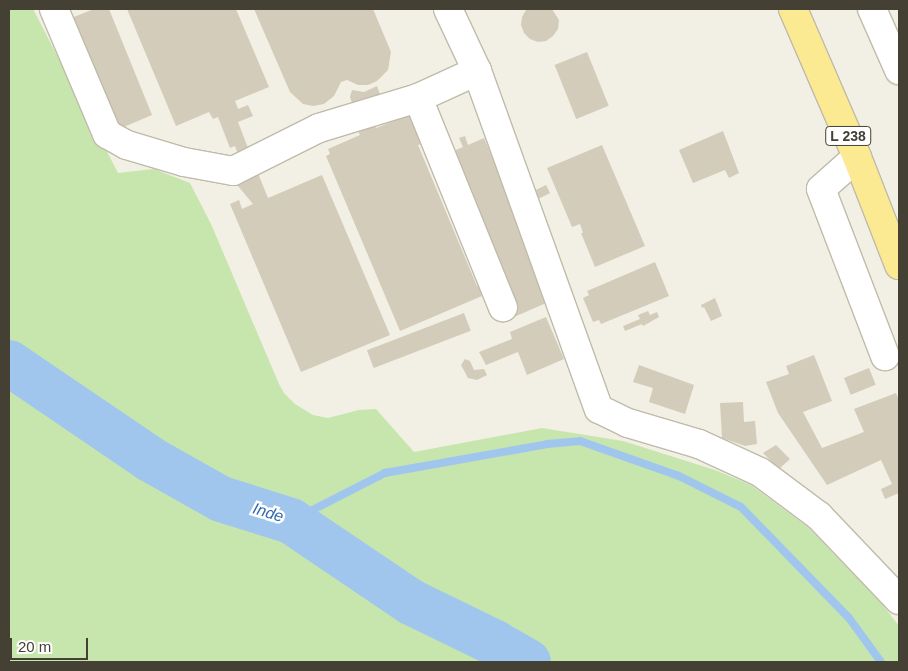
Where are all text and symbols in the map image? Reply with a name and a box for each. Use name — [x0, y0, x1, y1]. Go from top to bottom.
road number: L 238 — [824, 124, 872, 148]
water label: Inde — [250, 499, 286, 527]
scale bar — [12, 628, 90, 660]
text: 20 m — [18, 638, 51, 655]

